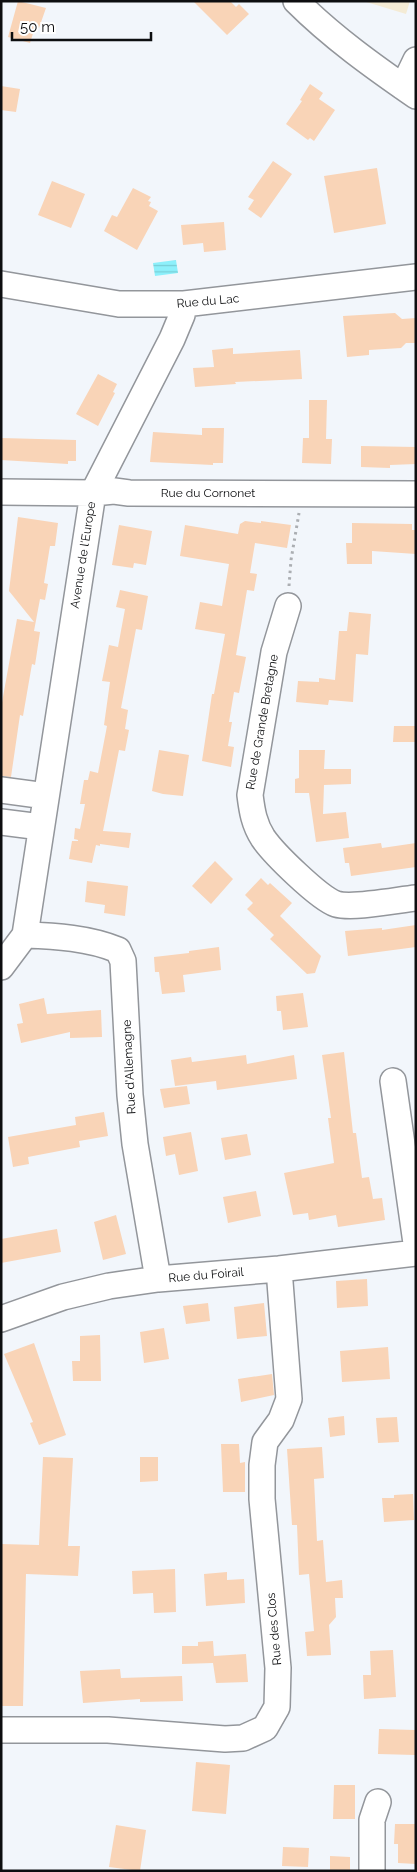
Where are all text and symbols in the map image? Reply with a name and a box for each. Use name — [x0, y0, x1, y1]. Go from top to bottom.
scale bar — [12, 10, 151, 42]
text: 50 m — [20, 18, 55, 36]
street label: Rue du Lac — [176, 291, 240, 311]
street label: Rue du Cornonet — [161, 486, 255, 500]
street label: Avenue de l'Europe — [68, 501, 98, 609]
street label: Rue de Grande Bretagne — [243, 653, 281, 791]
street label: Rue d'Allemagne — [120, 1019, 138, 1115]
street label: Rue du Foirail — [168, 1265, 245, 1285]
street label: Rue des Clos — [264, 1592, 284, 1666]

